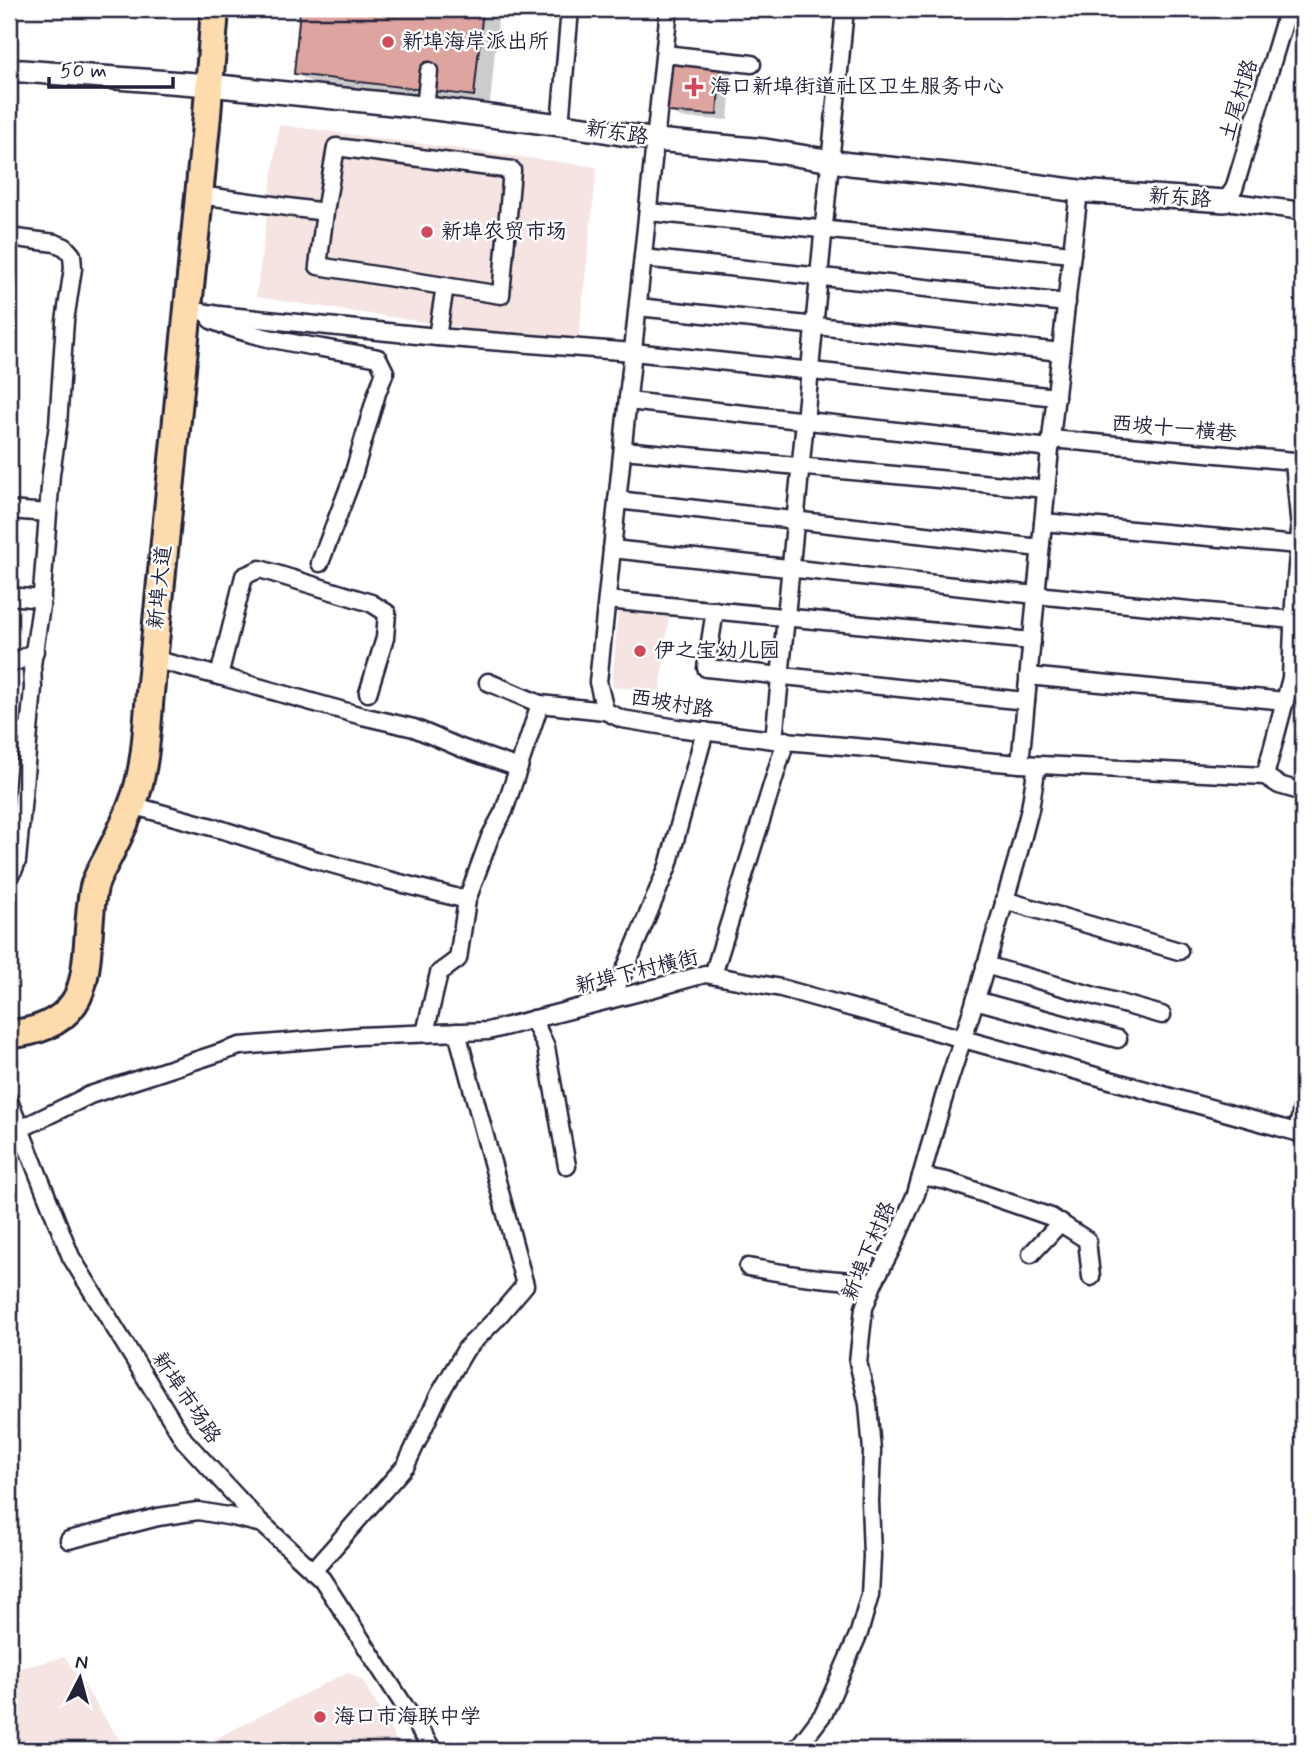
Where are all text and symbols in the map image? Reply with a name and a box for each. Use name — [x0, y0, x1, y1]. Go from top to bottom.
place label: 新埠海岸派出所 — [402, 28, 549, 56]
marker: 新埠海岸派出所 — [380, 34, 396, 50]
scale bar — [49, 46, 173, 90]
street label: 土尾村路 — [1213, 56, 1265, 144]
text: 50 m — [60, 57, 107, 85]
place label: 海口新埠街道社区卫生服务中心 — [710, 73, 1004, 101]
marker: 海口新埠街道社区卫生服务中心 — [684, 77, 704, 97]
street label: 新东路 — [584, 114, 650, 152]
street label: 新东路 — [1148, 182, 1212, 214]
place label: 新埠农贸市场 — [441, 218, 567, 246]
marker: 新埠农贸市场 — [419, 224, 435, 240]
street label: 西坡十一横巷 — [1110, 410, 1238, 448]
street label: 新埠大道 — [142, 544, 178, 630]
place label: 伊之宝幼儿园 — [654, 637, 780, 665]
marker: 伊之宝幼儿园 — [632, 643, 648, 659]
street label: 西坡村路 — [628, 684, 716, 724]
street label: 新埠下村横街 — [572, 943, 702, 1001]
street label: 新埠下村路 — [836, 1197, 902, 1305]
street label: 新埠市场路 — [145, 1347, 227, 1449]
north arrow — [46, 1644, 116, 1714]
text: N — [74, 1649, 89, 1676]
place label: 海口市海联中学 — [334, 1703, 481, 1731]
marker: 海口市海联中学 — [312, 1709, 328, 1725]

